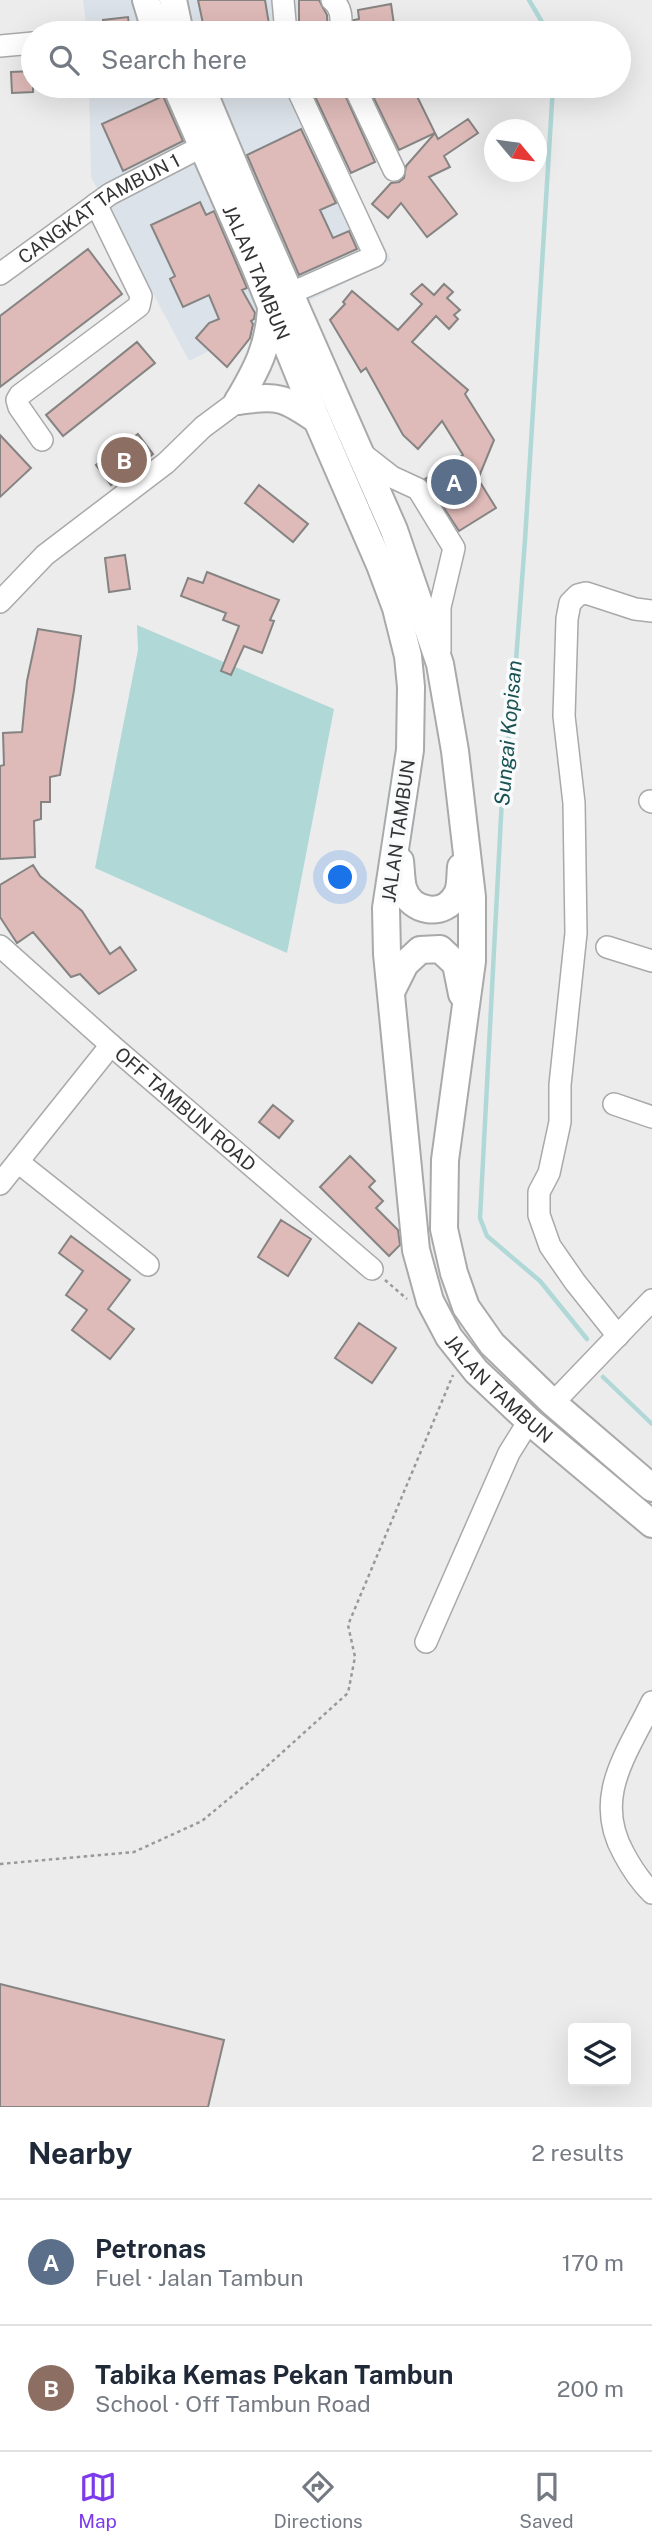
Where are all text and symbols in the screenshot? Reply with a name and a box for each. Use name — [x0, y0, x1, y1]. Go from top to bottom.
search box — [21, 21, 631, 98]
icon: search — [45, 41, 83, 79]
text: Search here — [101, 44, 247, 75]
north arrow — [484, 119, 547, 182]
street label: CANGKAT TAMBUN 1 — [14, 149, 184, 268]
street label: JALAN TAMBUN — [218, 201, 294, 343]
pin: B — [101, 434, 147, 486]
pin: A — [431, 456, 477, 508]
water label: Sungai Kopisan — [489, 659, 527, 807]
street label: JALAN TAMBUN — [377, 758, 419, 904]
your location — [323, 860, 357, 894]
street label: OFF TAMBUN ROAD — [111, 1042, 261, 1176]
street label: JALAN TAMBUN — [440, 1330, 557, 1447]
map controls — [568, 2023, 631, 2086]
button: layers — [568, 2023, 631, 2086]
text: Nearby — [28, 2135, 132, 2171]
text: 2 results — [531, 2139, 624, 2166]
text: Petronas — [95, 2233, 206, 2264]
text: A — [43, 2249, 59, 2276]
text: 170 m — [562, 2249, 624, 2276]
text: Fuel · Jalan Tambun — [95, 2264, 304, 2291]
text: Tabika Kemas Pekan Tambun — [95, 2359, 454, 2390]
text: B — [43, 2375, 59, 2402]
text: 200 m — [557, 2375, 624, 2402]
text: School · Off Tambun Road — [95, 2390, 371, 2417]
tab: Map — [78, 2468, 117, 2532]
tab: Directions — [273, 2468, 363, 2532]
tab: Saved — [519, 2468, 574, 2532]

